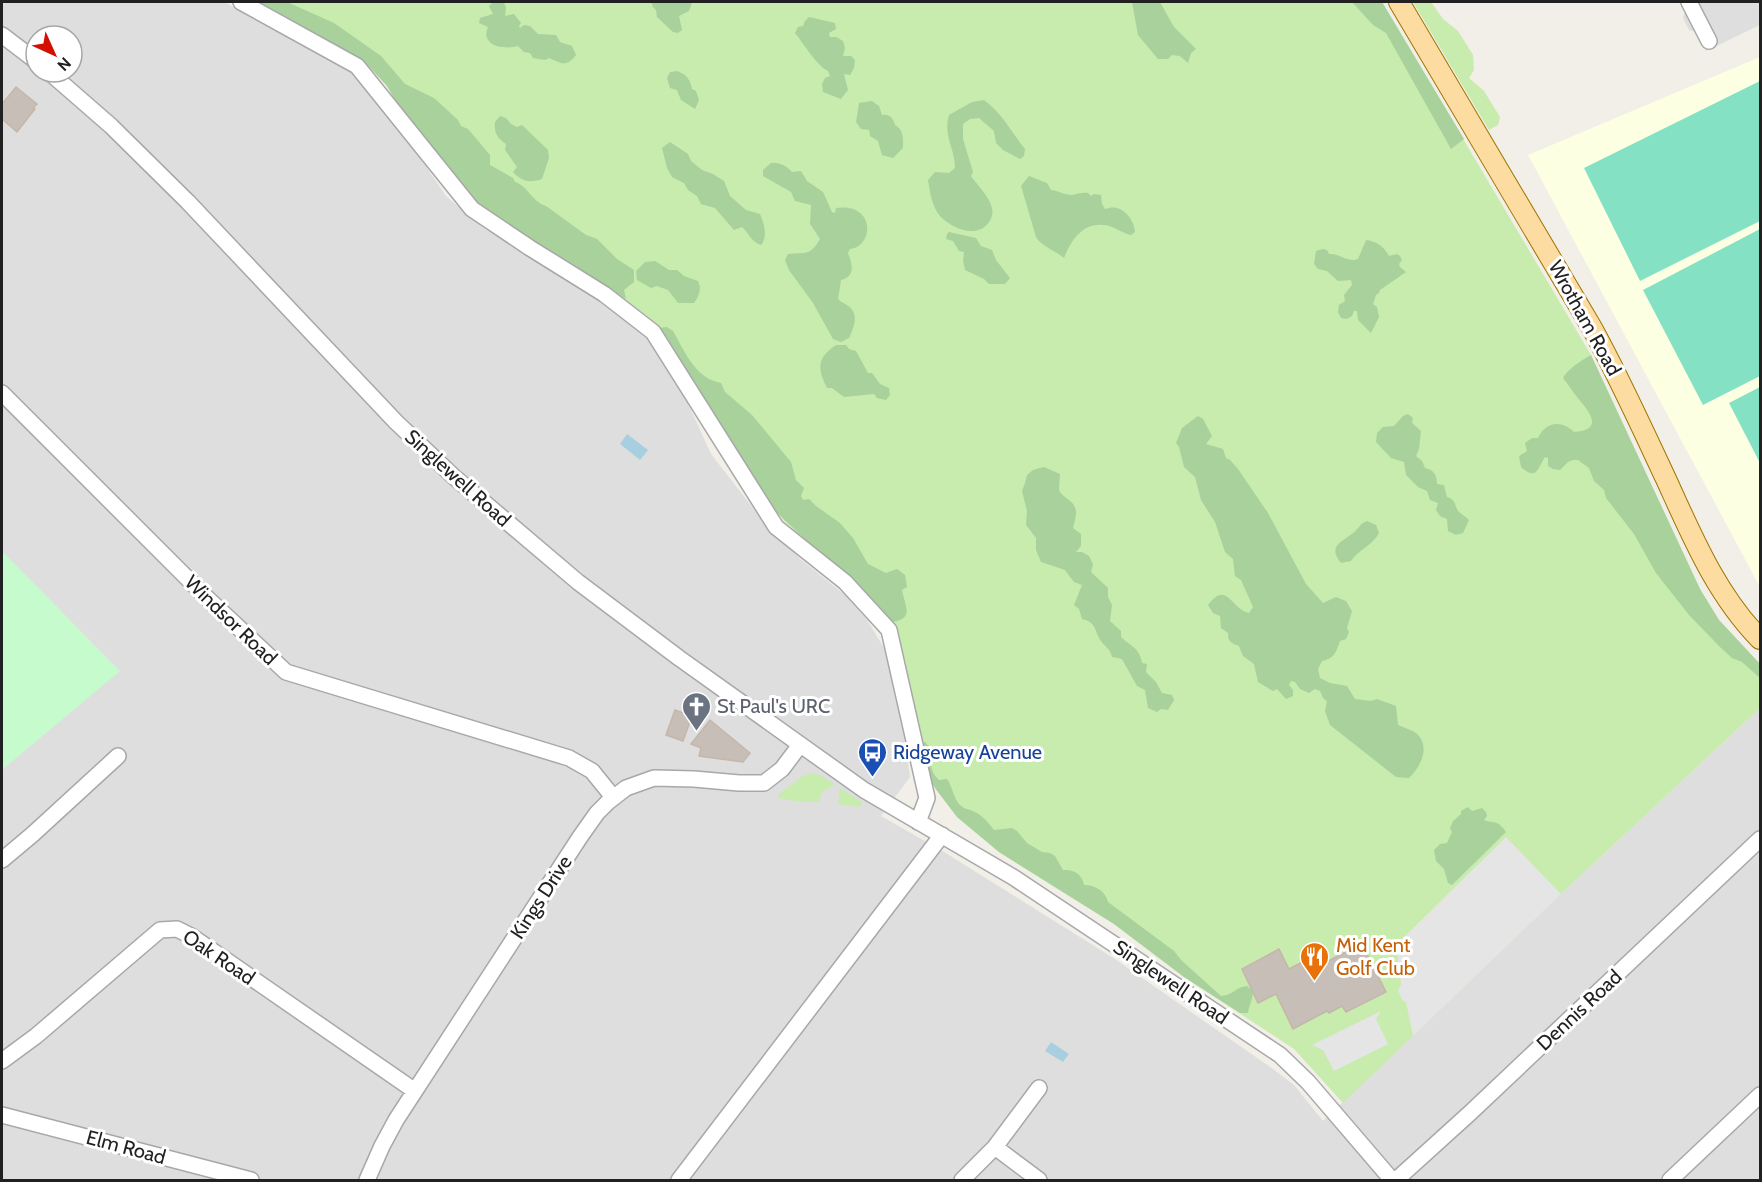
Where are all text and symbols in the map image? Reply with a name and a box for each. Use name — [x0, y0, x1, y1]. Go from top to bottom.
north arrow — [24, 24, 84, 84]
text: N — [54, 54, 75, 75]
street label: Wrotham Road — [1544, 256, 1626, 380]
street label: Singlewell Road — [400, 424, 516, 532]
street label: Windsor Road — [180, 570, 282, 670]
church icon: St Paul's URC — [680, 690, 712, 732]
place label: St Paul's URC — [717, 694, 830, 718]
bus stop icon: Ridgeway Avenue — [856, 736, 888, 778]
place label: Ridgeway Avenue — [893, 740, 1042, 764]
street label: Kings Drive — [505, 851, 577, 943]
street label: Oak Road — [178, 924, 260, 990]
place label: Mid Kent Golf Club — [1336, 933, 1415, 980]
street label: Singlewell Road — [1109, 935, 1233, 1029]
restaurant icon: Mid Kent Golf Club — [1299, 940, 1331, 982]
street label: Dennis Road — [1532, 965, 1626, 1055]
street label: Elm Road — [84, 1125, 168, 1169]

